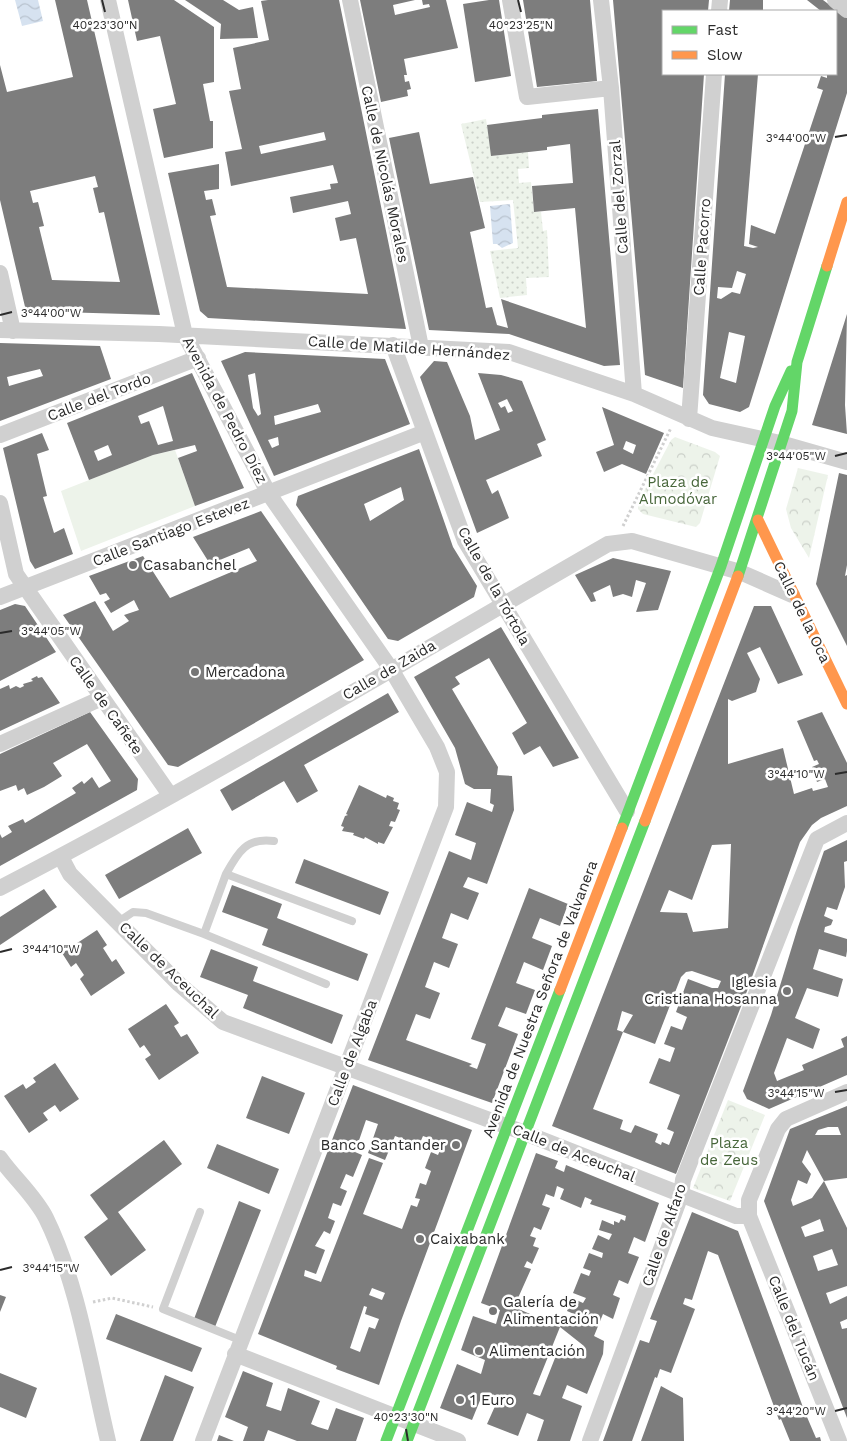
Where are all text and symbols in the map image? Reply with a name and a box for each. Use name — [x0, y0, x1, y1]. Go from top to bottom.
legend — [662, 10, 837, 75]
text: 40°23'30"N — [72, 18, 138, 32]
text: 40°23'25"N — [489, 18, 553, 32]
text: Fast — [707, 21, 739, 39]
text: Slow — [707, 46, 743, 64]
street label: Calle de Nicolás Morales — [357, 84, 413, 264]
text: 3°44'00"W — [766, 131, 827, 145]
street label: Calle del Zorzal — [606, 139, 632, 255]
street label: Calle Pacorro — [690, 198, 714, 296]
text: 3°44'00"W — [21, 306, 82, 320]
street label: Calle de Matilde Hernández — [307, 332, 511, 364]
street label: Avenida de Pedro Díez — [179, 334, 271, 486]
street label: Calle del Tordo — [45, 369, 153, 425]
text: 3°44'05"W — [766, 449, 826, 463]
park label: Plaza de Almodóvar — [639, 473, 717, 508]
street label: Calle Santiago Estevez — [90, 494, 252, 570]
street label: Calle de la Tórtola — [454, 524, 534, 649]
place label: Casabanchel — [143, 556, 237, 574]
street label: Calle de la Oca — [770, 558, 835, 666]
marker: Casabanchel — [127, 559, 139, 571]
text: 3°44'05"W — [21, 624, 81, 638]
street label: Calle de Zaida — [339, 636, 439, 704]
street label: Calle de Cañete — [65, 652, 147, 758]
place label: Mercadona — [205, 663, 286, 681]
marker: Mercadona — [189, 666, 201, 678]
text: 3°44'10"W — [767, 767, 825, 781]
street label: Avenida de Nuestra Señora de Valvanera — [479, 857, 602, 1140]
street label: Calle de Aceuchal — [116, 918, 223, 1022]
text: 3°44'10"W — [22, 942, 80, 956]
place label: Iglesia Cristiana Hosanna — [644, 973, 778, 1008]
marker: Iglesia Cristiana Hosanna — [781, 985, 793, 997]
street label: Calle de Algaba — [323, 996, 381, 1109]
text: 3°44'15"W — [767, 1086, 825, 1100]
street label: Calle de Aceuchal — [510, 1120, 639, 1186]
park label: Plaza de Zeus — [700, 1134, 758, 1169]
place label: Banco Santander — [321, 1136, 446, 1154]
marker: Banco Santander — [450, 1139, 462, 1151]
street label: Calle de Alfaro — [638, 1181, 690, 1289]
place label: Caixabank — [430, 1230, 505, 1248]
marker: Caixabank — [414, 1233, 426, 1245]
text: 3°44'15"W — [22, 1261, 80, 1275]
street label: Calle del Tucán — [765, 1273, 823, 1383]
place label: Galería de Alimentación — [503, 1293, 599, 1328]
marker: Galería de Alimentación — [487, 1305, 499, 1317]
place label: Alimentación — [489, 1342, 585, 1360]
marker: Alimentación — [473, 1345, 485, 1357]
place label: 1 Euro — [470, 1391, 514, 1409]
marker: 1 Euro — [454, 1394, 466, 1406]
text: 3°44'20"W — [766, 1404, 826, 1418]
text: 40°23'30"N — [373, 1410, 439, 1424]

